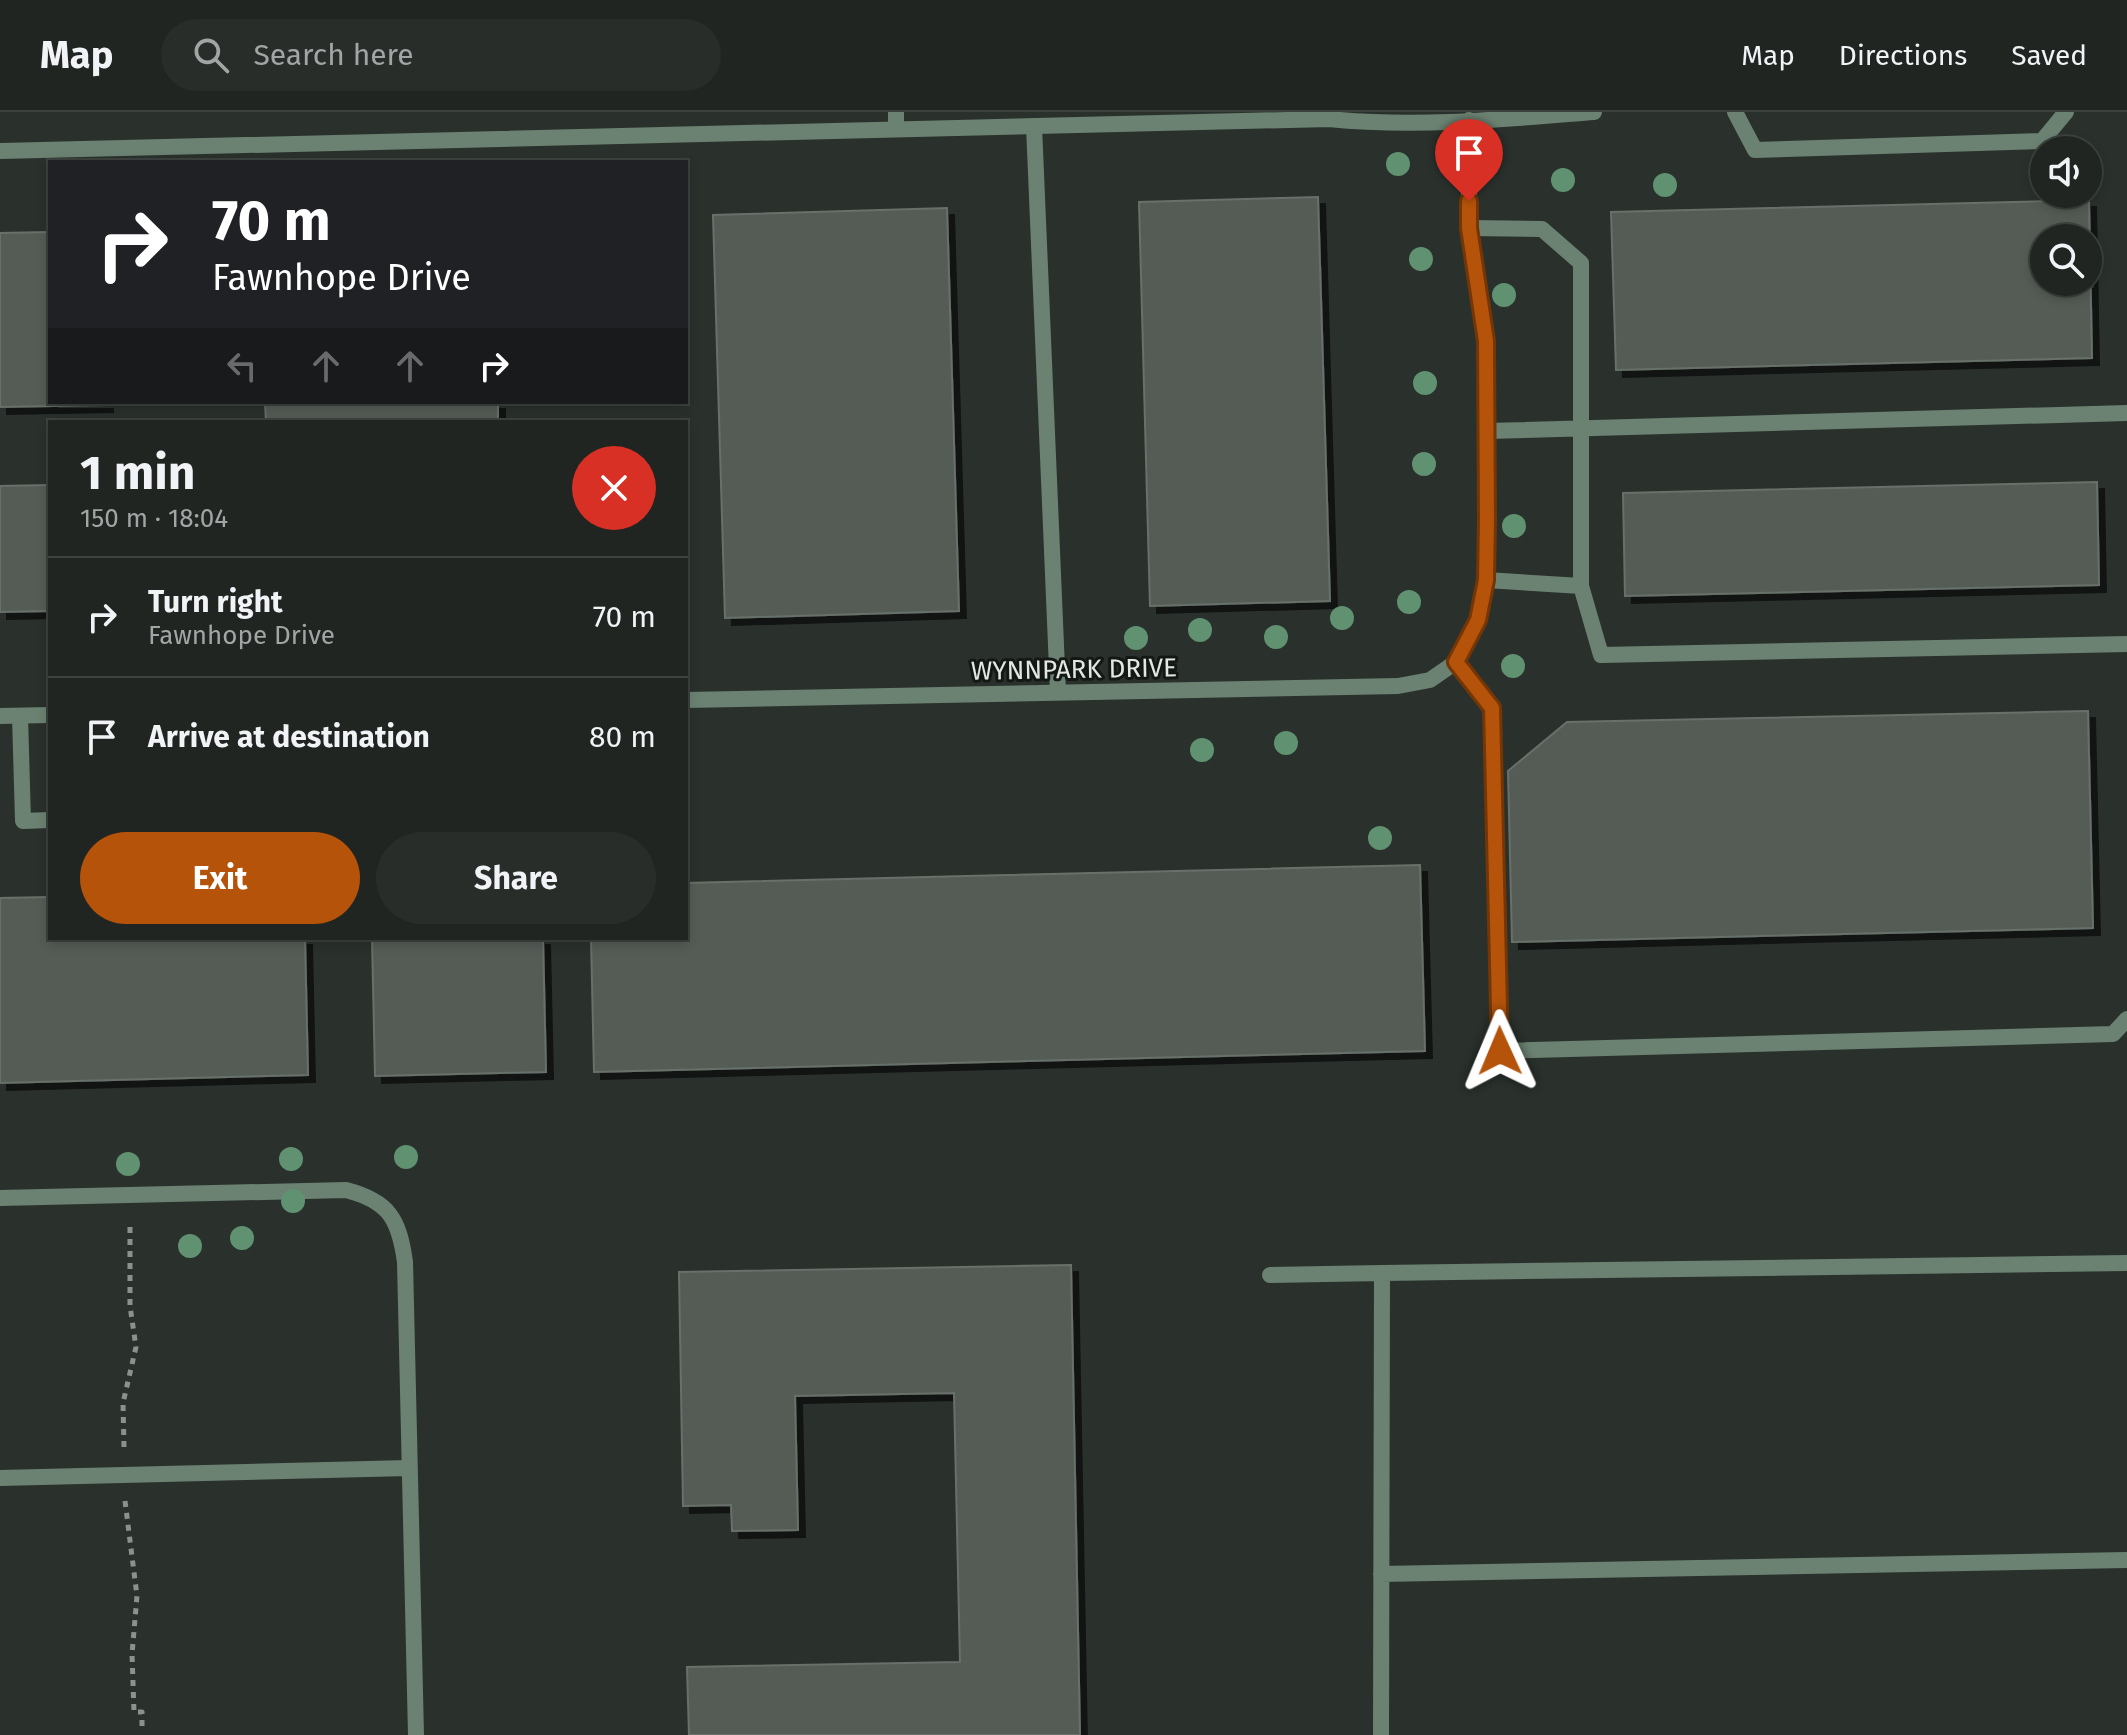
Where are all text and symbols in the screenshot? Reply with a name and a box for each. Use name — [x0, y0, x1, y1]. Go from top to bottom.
search box — [161, 19, 721, 91]
text: Map — [40, 32, 113, 78]
icon: search — [189, 33, 233, 77]
text: Search here — [253, 37, 414, 73]
text: Map — [1741, 39, 1795, 72]
text: Directions — [1839, 39, 1967, 72]
text: Saved — [2011, 39, 2087, 72]
pin — [1435, 119, 1503, 201]
icon: arrive — [1447, 131, 1491, 175]
map controls — [2030, 136, 2102, 296]
button: sound — [2030, 136, 2102, 208]
text: 70 m — [212, 188, 331, 255]
icon: right — [80, 192, 184, 296]
button: search — [2030, 224, 2102, 296]
text: Fawnhope Drive — [212, 256, 471, 300]
icon: left — [220, 344, 264, 388]
icon: ahead — [304, 344, 348, 388]
icon: ahead — [388, 344, 432, 388]
icon: right — [472, 344, 516, 388]
text: 1 min — [80, 444, 195, 502]
button: close — [572, 446, 656, 530]
text: 150 m · 18:04 — [80, 503, 228, 534]
text: Turn right — [148, 584, 283, 620]
icon: right — [80, 595, 124, 639]
text: 70 m — [593, 599, 656, 635]
text: Fawnhope Drive — [148, 620, 335, 651]
street label: WYNNPARK DRIVE — [971, 652, 1177, 687]
icon: arrive — [80, 715, 124, 759]
text: Arrive at destination — [148, 719, 430, 755]
text: 80 m — [589, 719, 656, 755]
button: Exit — [80, 832, 360, 924]
button: Share — [376, 832, 656, 924]
position arrow — [1458, 1009, 1542, 1093]

